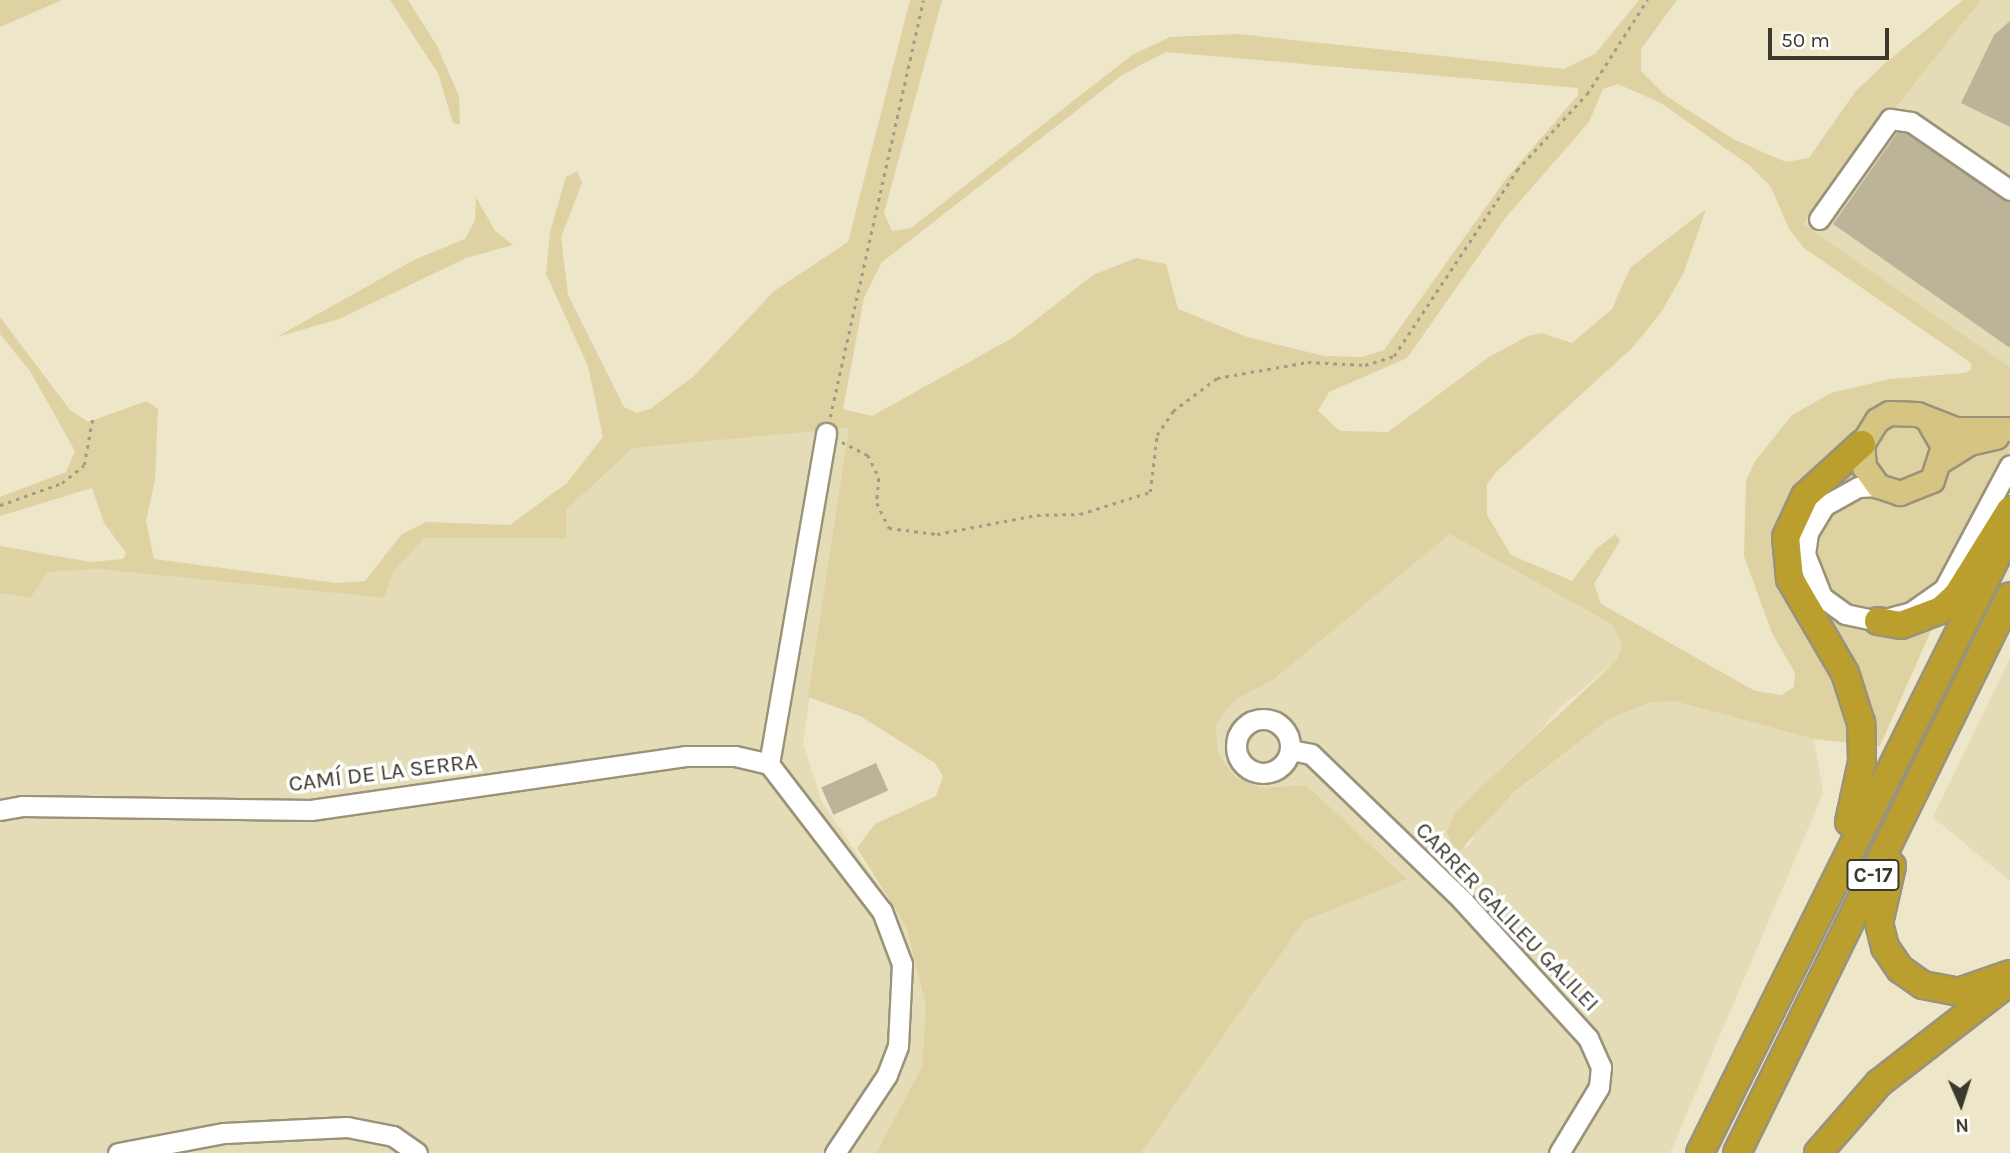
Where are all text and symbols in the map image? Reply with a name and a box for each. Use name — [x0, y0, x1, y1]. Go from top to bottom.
scale bar — [1772, 14, 1893, 58]
text: 50 m — [1781, 28, 1830, 52]
street label: CAMÍ DE LA SERRA — [287, 748, 479, 798]
street label: CARRER GALILEU GALILEI — [1409, 817, 1605, 1017]
road number: C-17 — [1845, 858, 1901, 892]
north arrow — [1926, 1069, 1996, 1139]
text: N — [1955, 1114, 1969, 1136]

